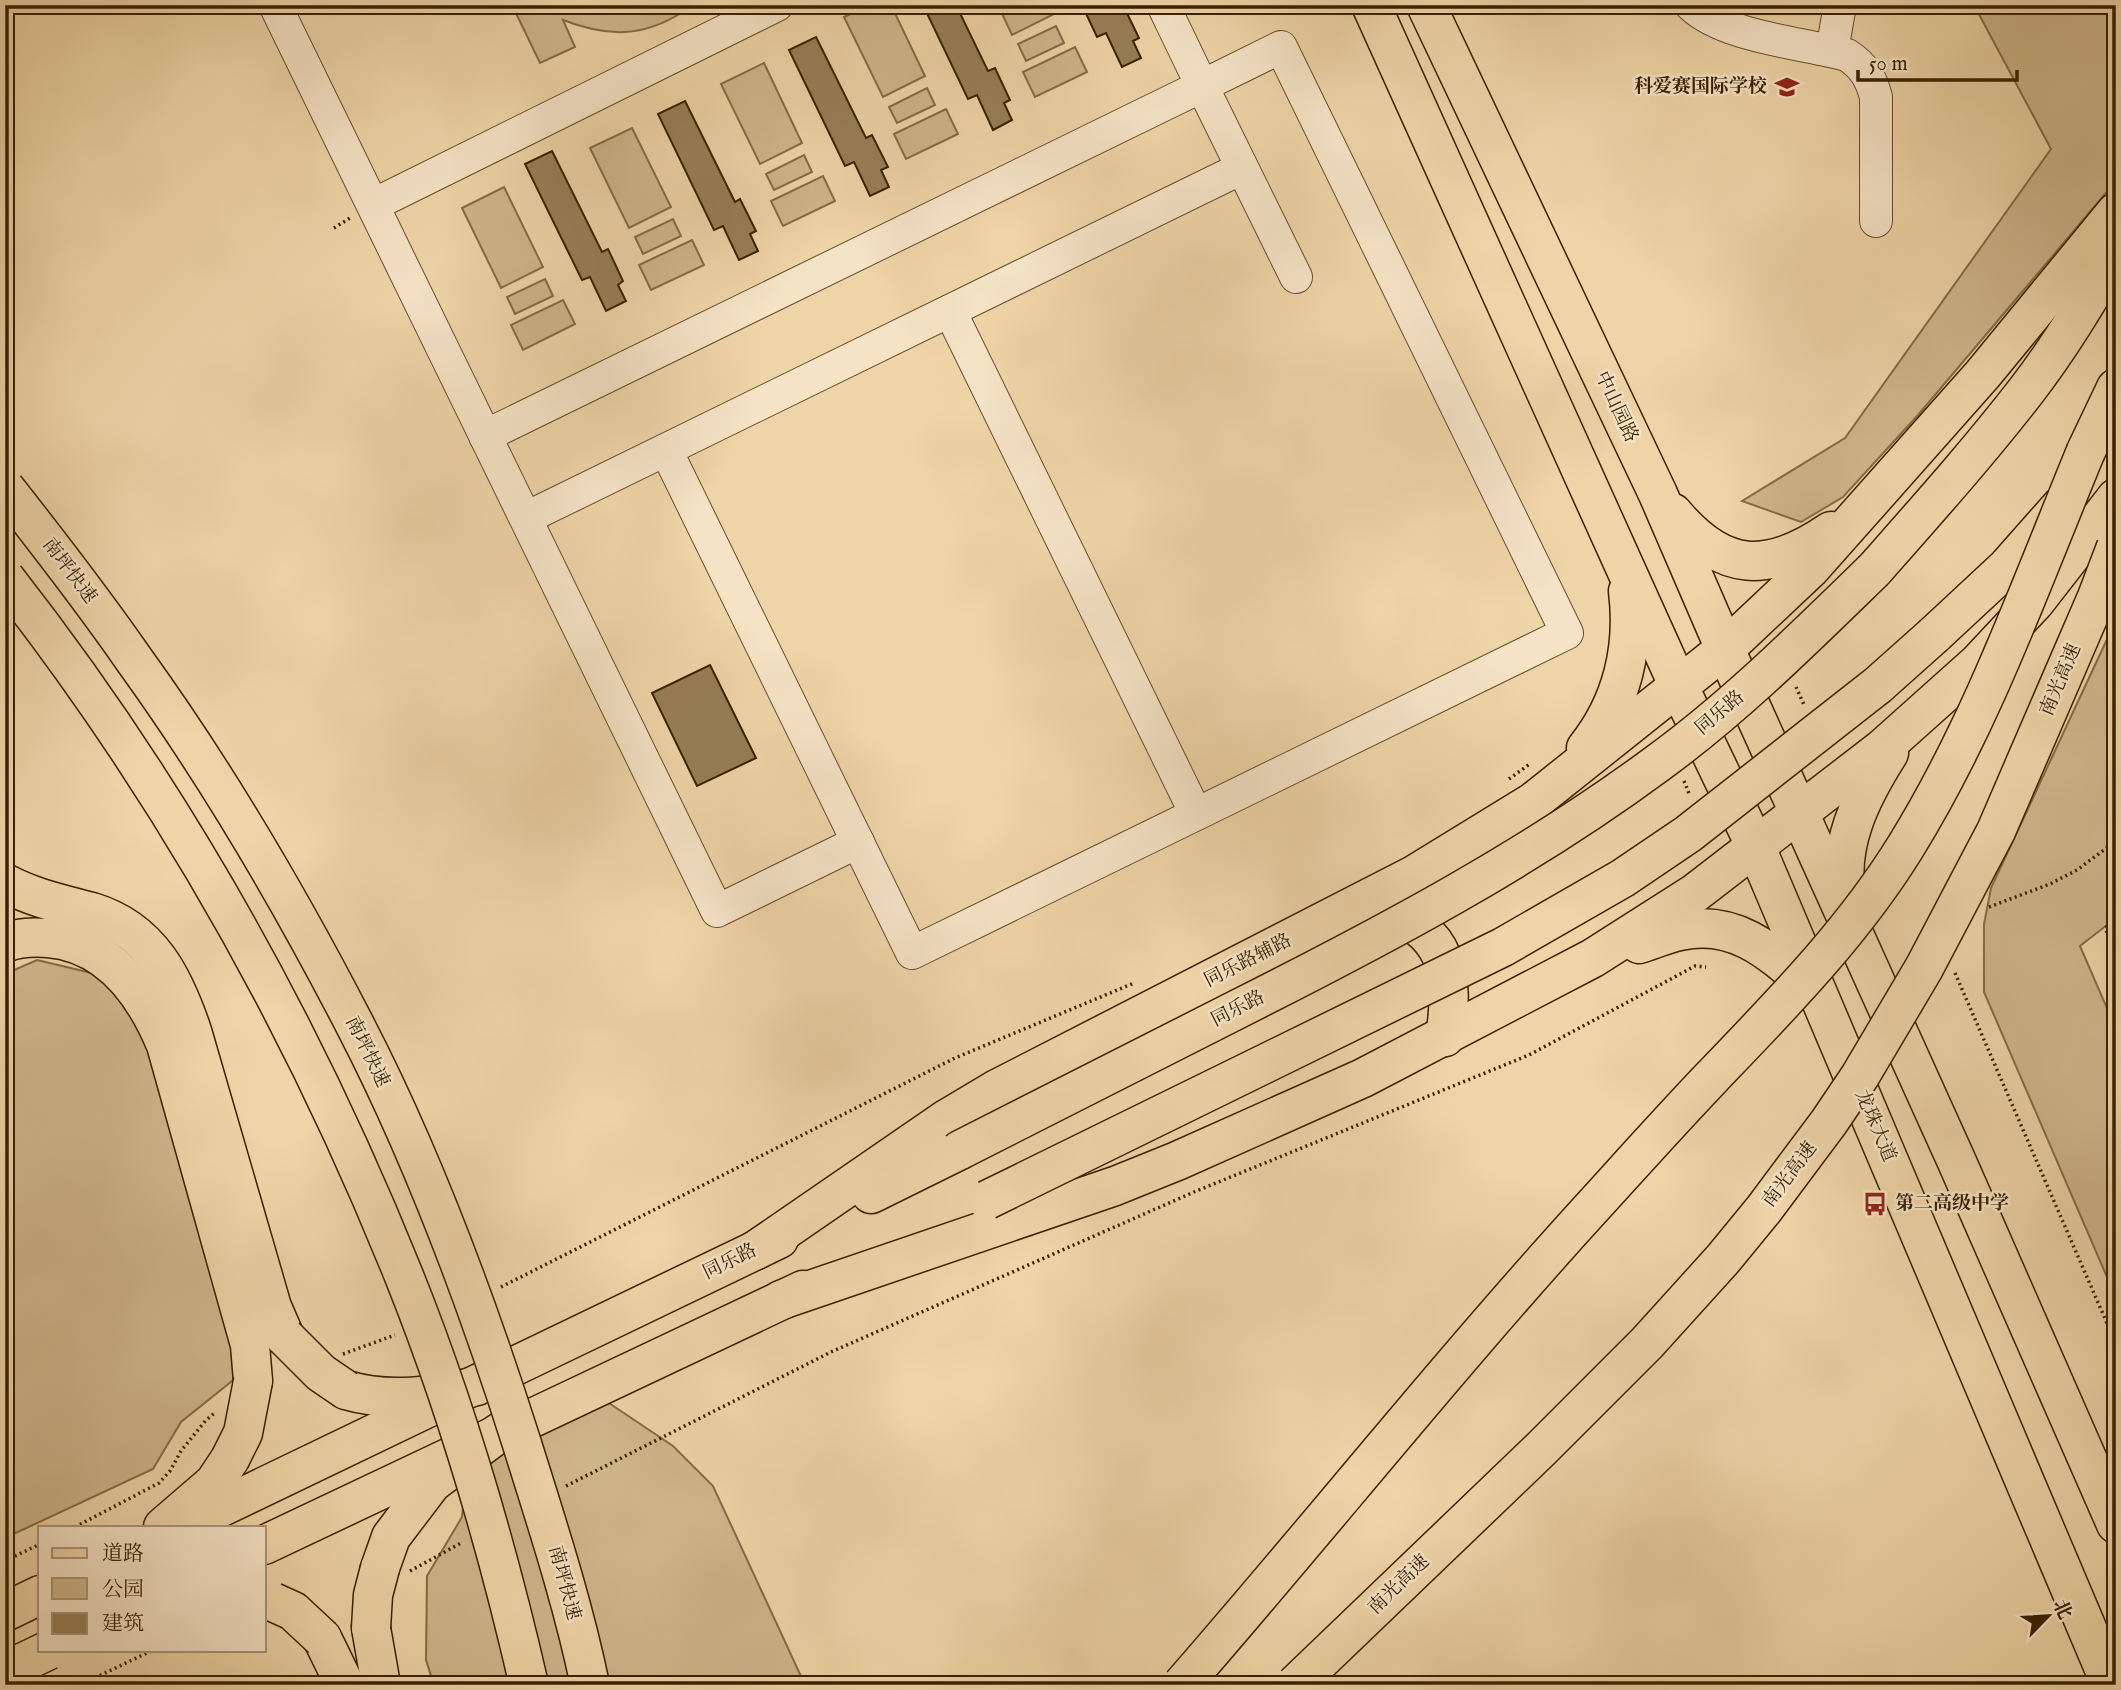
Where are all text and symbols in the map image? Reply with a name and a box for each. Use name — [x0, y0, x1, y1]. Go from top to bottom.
scale bar — [1858, 38, 2018, 82]
text: 50 m — [1869, 51, 1908, 78]
school or university icon: 科爱赛国际学校 — [1773, 73, 1801, 101]
place label: 科爱赛国际学校 — [1634, 75, 1767, 99]
street label: 中山园路 — [1589, 367, 1643, 447]
street label: 南坪快速 — [37, 533, 101, 609]
street label: 南光高速 — [2035, 640, 2087, 720]
street label: 同乐路 — [1690, 685, 1750, 741]
street label: 同乐路辅路 — [1200, 929, 1296, 993]
street label: 同乐路 — [1207, 985, 1269, 1033]
street label: 南坪快速 — [340, 1013, 394, 1091]
street label: 龙珠大道 — [1849, 1086, 1901, 1166]
street label: 南光高速 — [1758, 1137, 1822, 1213]
bus stop icon: 第二高级中学 — [1861, 1190, 1889, 1218]
place label: 第二高级中学 — [1895, 1192, 2009, 1216]
street label: 同乐路 — [699, 1239, 761, 1285]
legend — [38, 1526, 266, 1652]
text: 道路 — [102, 1541, 144, 1568]
street label: 南坪快速 — [543, 1543, 585, 1623]
street label: 南光高速 — [1363, 1550, 1435, 1620]
text: 公园 — [102, 1577, 144, 1604]
north arrow — [2012, 1582, 2082, 1652]
text: 北 — [2047, 1596, 2076, 1623]
text: 建筑 — [102, 1611, 144, 1638]

